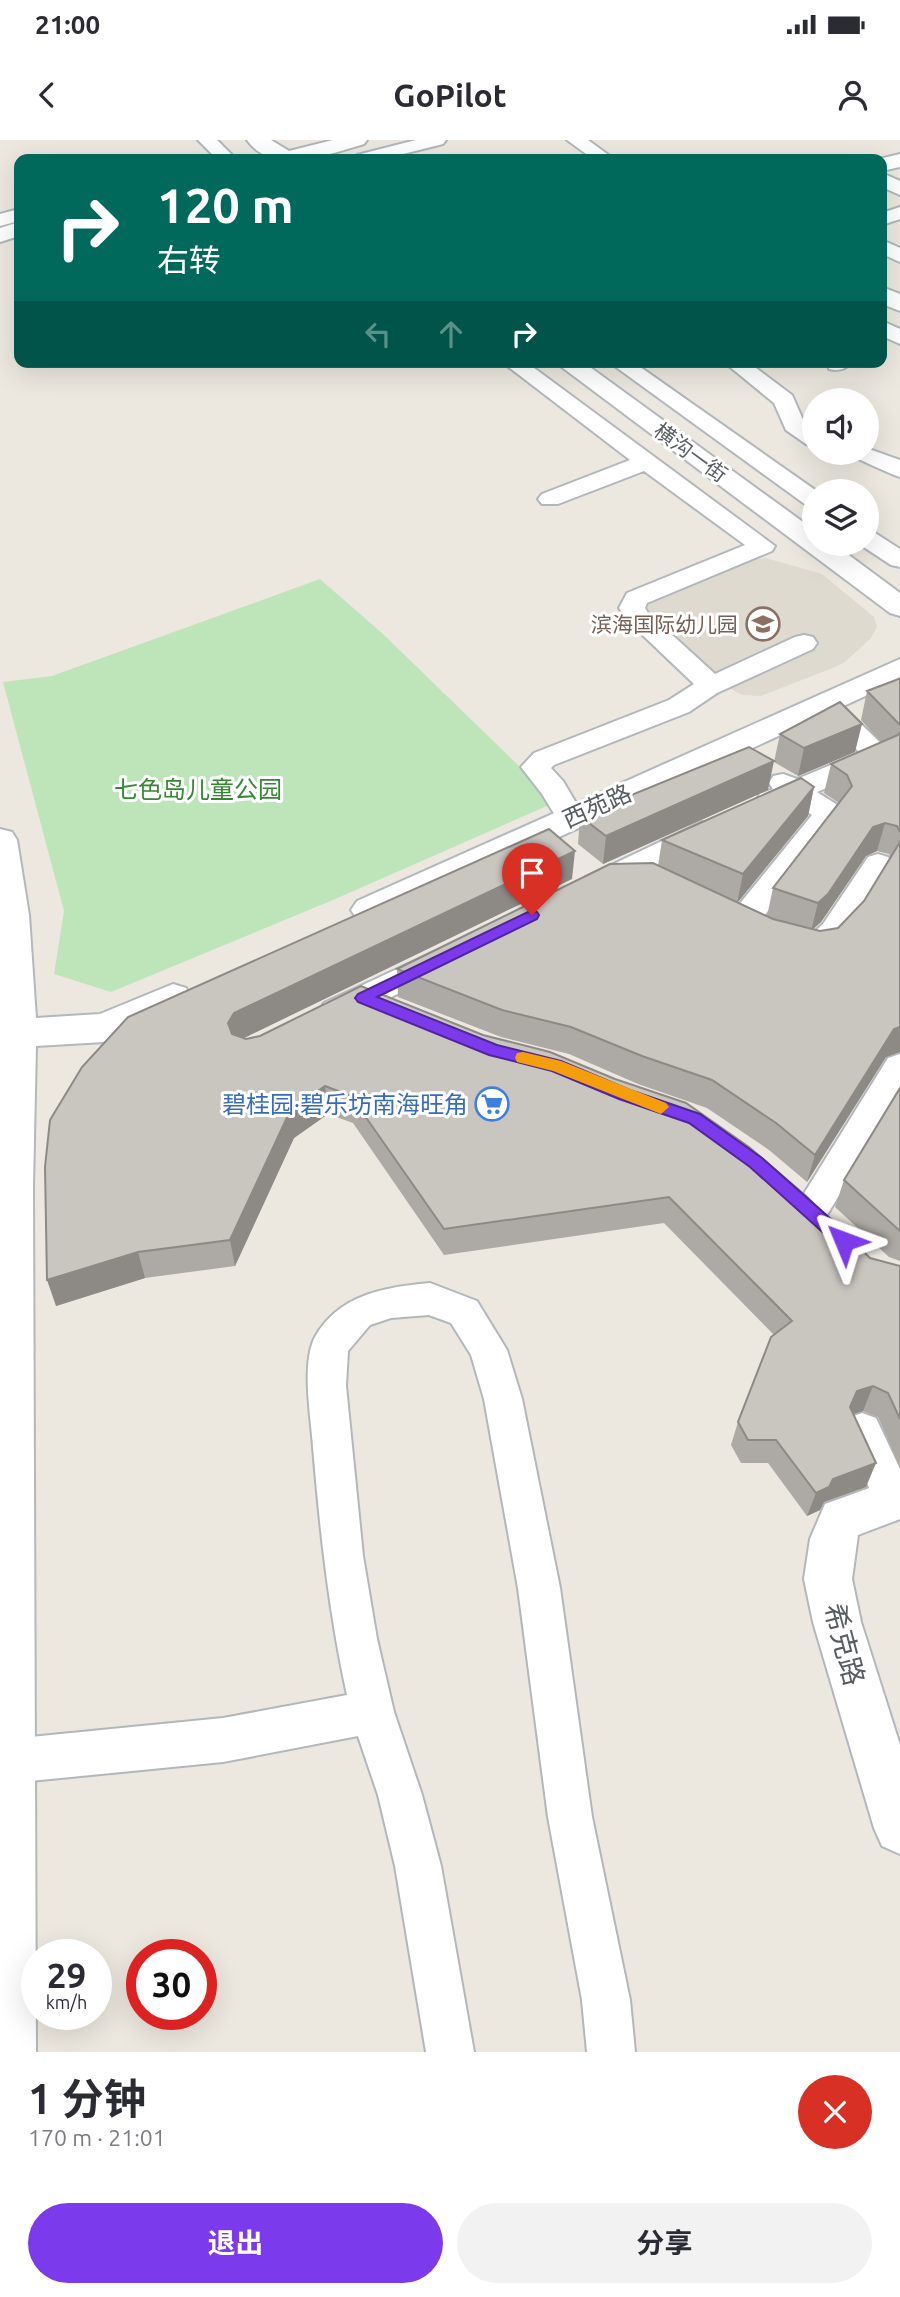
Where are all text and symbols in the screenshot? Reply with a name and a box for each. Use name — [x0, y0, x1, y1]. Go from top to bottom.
text: 21:00 — [35, 10, 100, 39]
icon: back — [28, 76, 66, 114]
icon: person — [834, 76, 872, 114]
text: GoPilot — [393, 77, 507, 113]
text: 120 m — [157, 177, 294, 232]
icon: right — [42, 182, 133, 273]
text: 右转 — [157, 242, 221, 278]
icon: left — [359, 315, 397, 353]
icon: ahead — [432, 315, 470, 353]
icon: right — [505, 315, 543, 353]
map controls — [802, 388, 879, 556]
button: sound — [802, 388, 879, 465]
street label: 横沟一街 — [650, 418, 732, 486]
button: layers — [802, 479, 879, 556]
school or university icon: 滨海国际幼儿园 — [744, 605, 782, 643]
place label: 滨海国际幼儿园 — [591, 612, 738, 636]
park label: 七色岛儿童公园 — [114, 776, 282, 803]
street label: 西苑路 — [559, 779, 635, 833]
pin — [502, 843, 562, 915]
icon: arrive — [513, 854, 551, 892]
supermarket icon: 碧桂园·碧乐坊南海旺角 — [473, 1085, 511, 1123]
place label: 碧桂园·碧乐坊南海旺角 — [222, 1091, 468, 1118]
position arrow — [807, 1204, 881, 1278]
street label: 希克路 — [819, 1599, 871, 1689]
speed limit sign: 30 — [126, 1939, 217, 2030]
text: 29 — [47, 1955, 86, 1995]
text: km/h — [46, 1992, 87, 2012]
text: 1 分钟 — [28, 2075, 146, 2122]
button: close — [798, 2075, 872, 2149]
text: 170 m · 21:01 — [28, 2125, 166, 2150]
button: 退出 — [28, 2203, 443, 2283]
button: 分享 — [457, 2203, 872, 2283]

